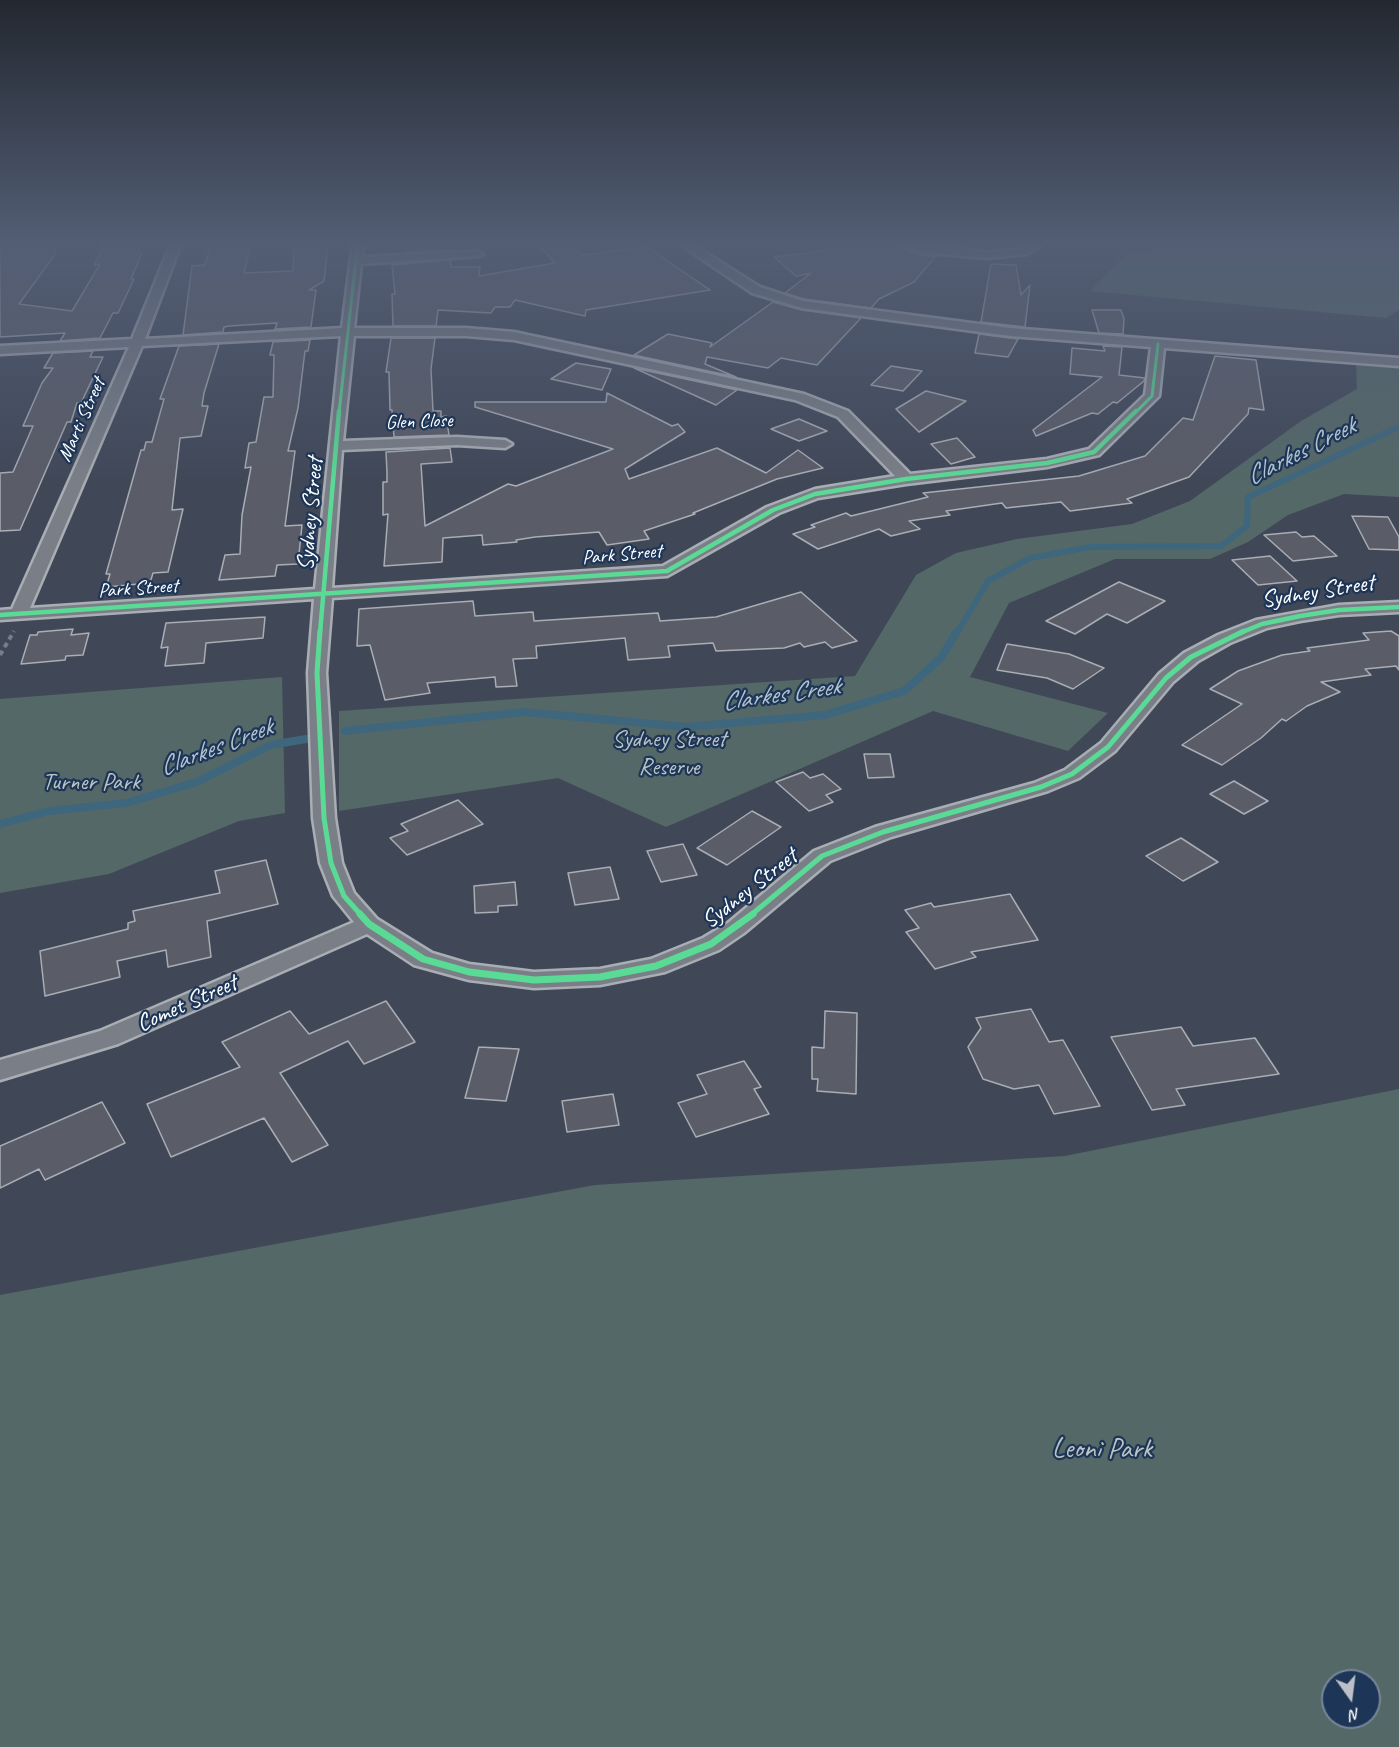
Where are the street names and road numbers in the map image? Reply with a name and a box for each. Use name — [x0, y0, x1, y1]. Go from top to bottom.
street label: Marti Street — [53, 374, 111, 466]
street label: Glen Close — [385, 409, 453, 435]
street label: Sydney Street — [292, 456, 330, 572]
street label: Park Street — [581, 540, 663, 570]
street label: Sydney Street — [1260, 569, 1376, 615]
street label: Park Street — [97, 574, 179, 604]
street label: Sydney Street — [696, 843, 804, 935]
street label: Comet Street — [132, 969, 242, 1039]

